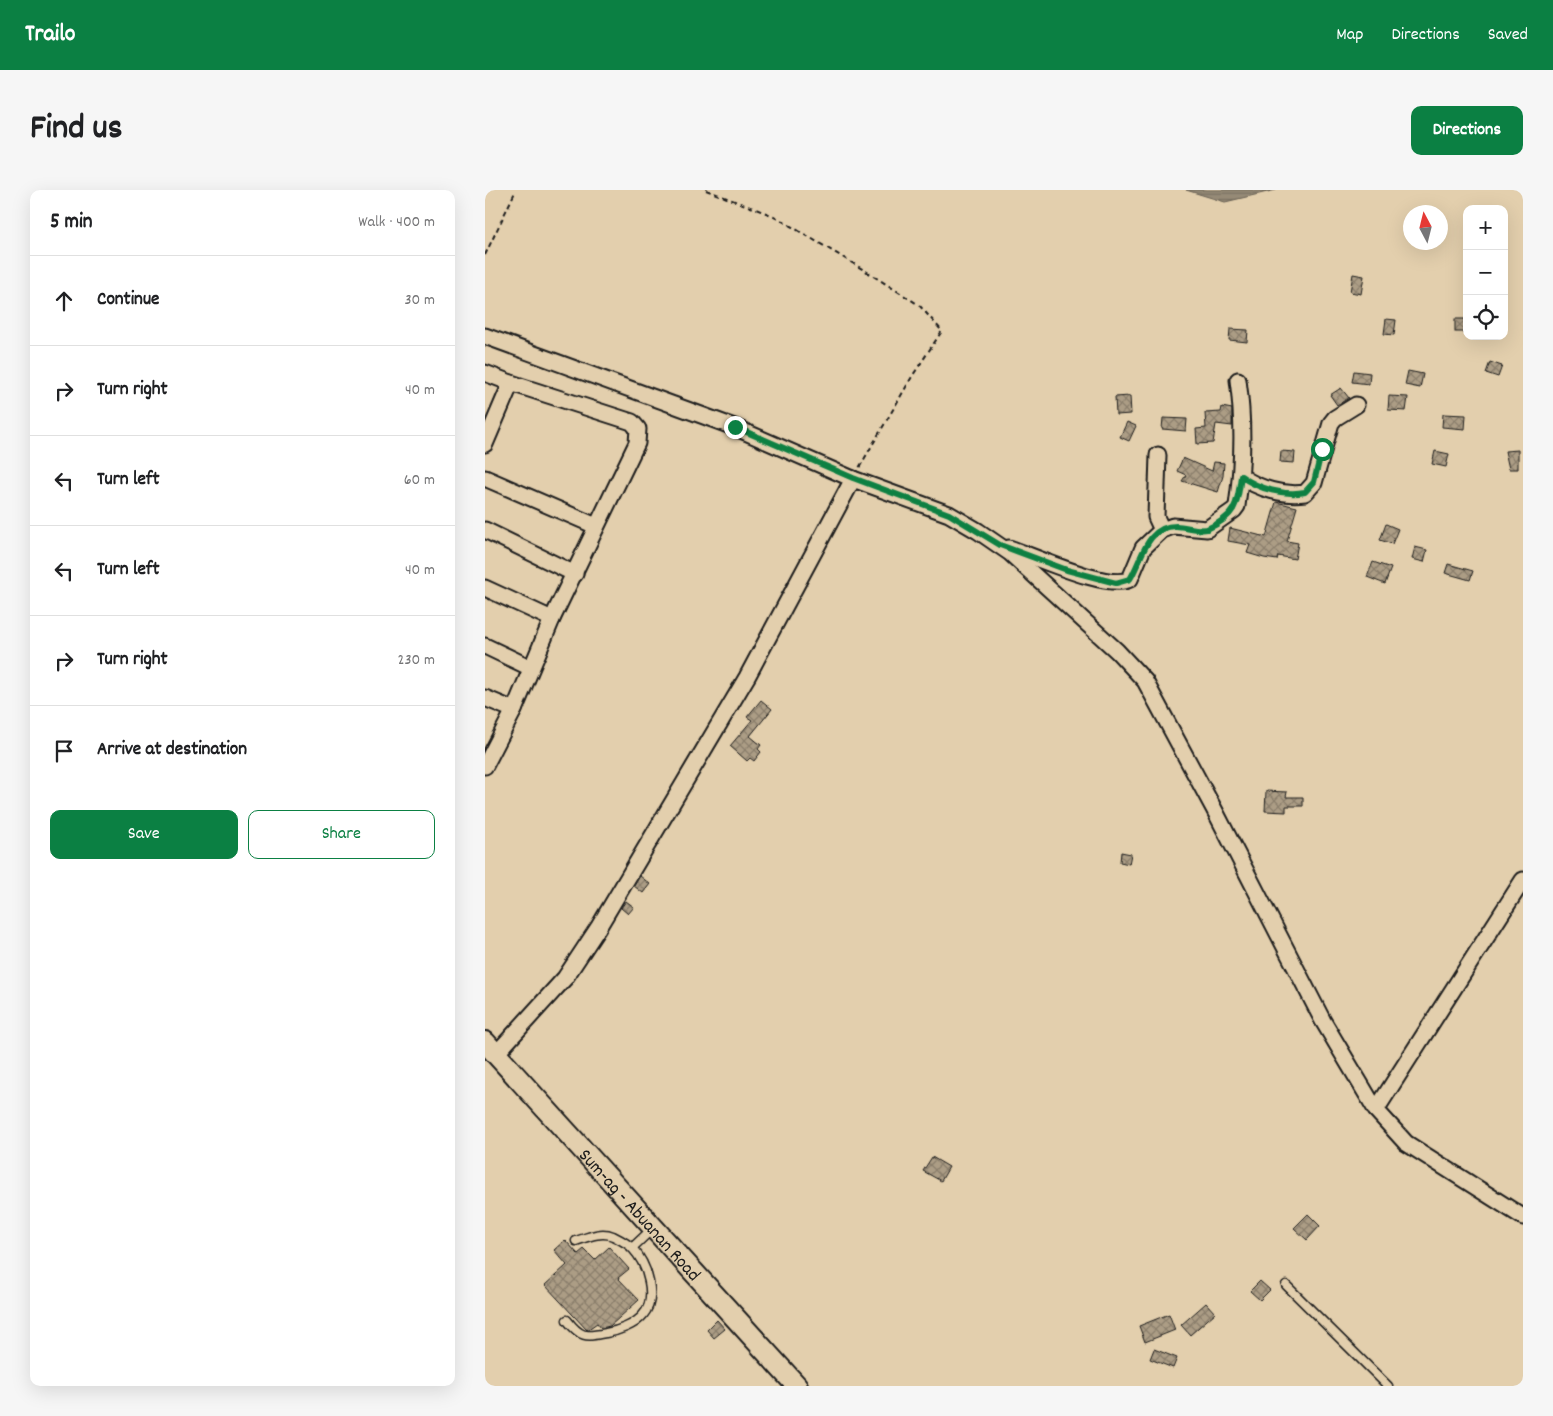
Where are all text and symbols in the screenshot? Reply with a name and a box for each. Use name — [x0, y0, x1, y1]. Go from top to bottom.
text: Trailo — [25, 18, 76, 52]
text: Map — [1336, 23, 1363, 48]
text: Directions — [1391, 23, 1460, 48]
text: Saved — [1488, 23, 1528, 48]
text: Find us — [30, 105, 122, 155]
button: Directions — [1411, 106, 1523, 155]
north arrow — [1403, 205, 1448, 250]
map controls — [1463, 205, 1508, 340]
button: + — [1463, 205, 1508, 250]
text: 5 min — [50, 208, 93, 238]
text: Walk · 400 m — [358, 211, 435, 234]
button: − — [1463, 250, 1508, 295]
icon: ahead — [50, 287, 78, 315]
text: Continue — [97, 287, 159, 314]
text: 30 m — [405, 289, 435, 312]
button: locate — [1463, 295, 1508, 340]
icon: right — [50, 377, 78, 405]
text: Turn right — [97, 377, 168, 404]
text: 40 m — [405, 379, 435, 402]
route end — [724, 416, 747, 439]
route start — [1311, 438, 1334, 461]
icon: left — [50, 467, 78, 495]
text: Turn left — [97, 467, 160, 494]
text: 60 m — [404, 469, 435, 492]
icon: left — [50, 557, 78, 585]
text: Turn left — [97, 557, 160, 584]
text: 40 m — [405, 559, 435, 582]
icon: right — [50, 647, 78, 675]
text: Turn right — [97, 647, 168, 674]
text: 230 m — [398, 649, 435, 672]
icon: arrive — [50, 737, 78, 765]
text: Arrive at destination — [97, 737, 247, 764]
button: Save — [50, 810, 238, 859]
button: Share — [248, 810, 435, 859]
street label: Sum-ag - Abuanan Road — [571, 1144, 706, 1289]

